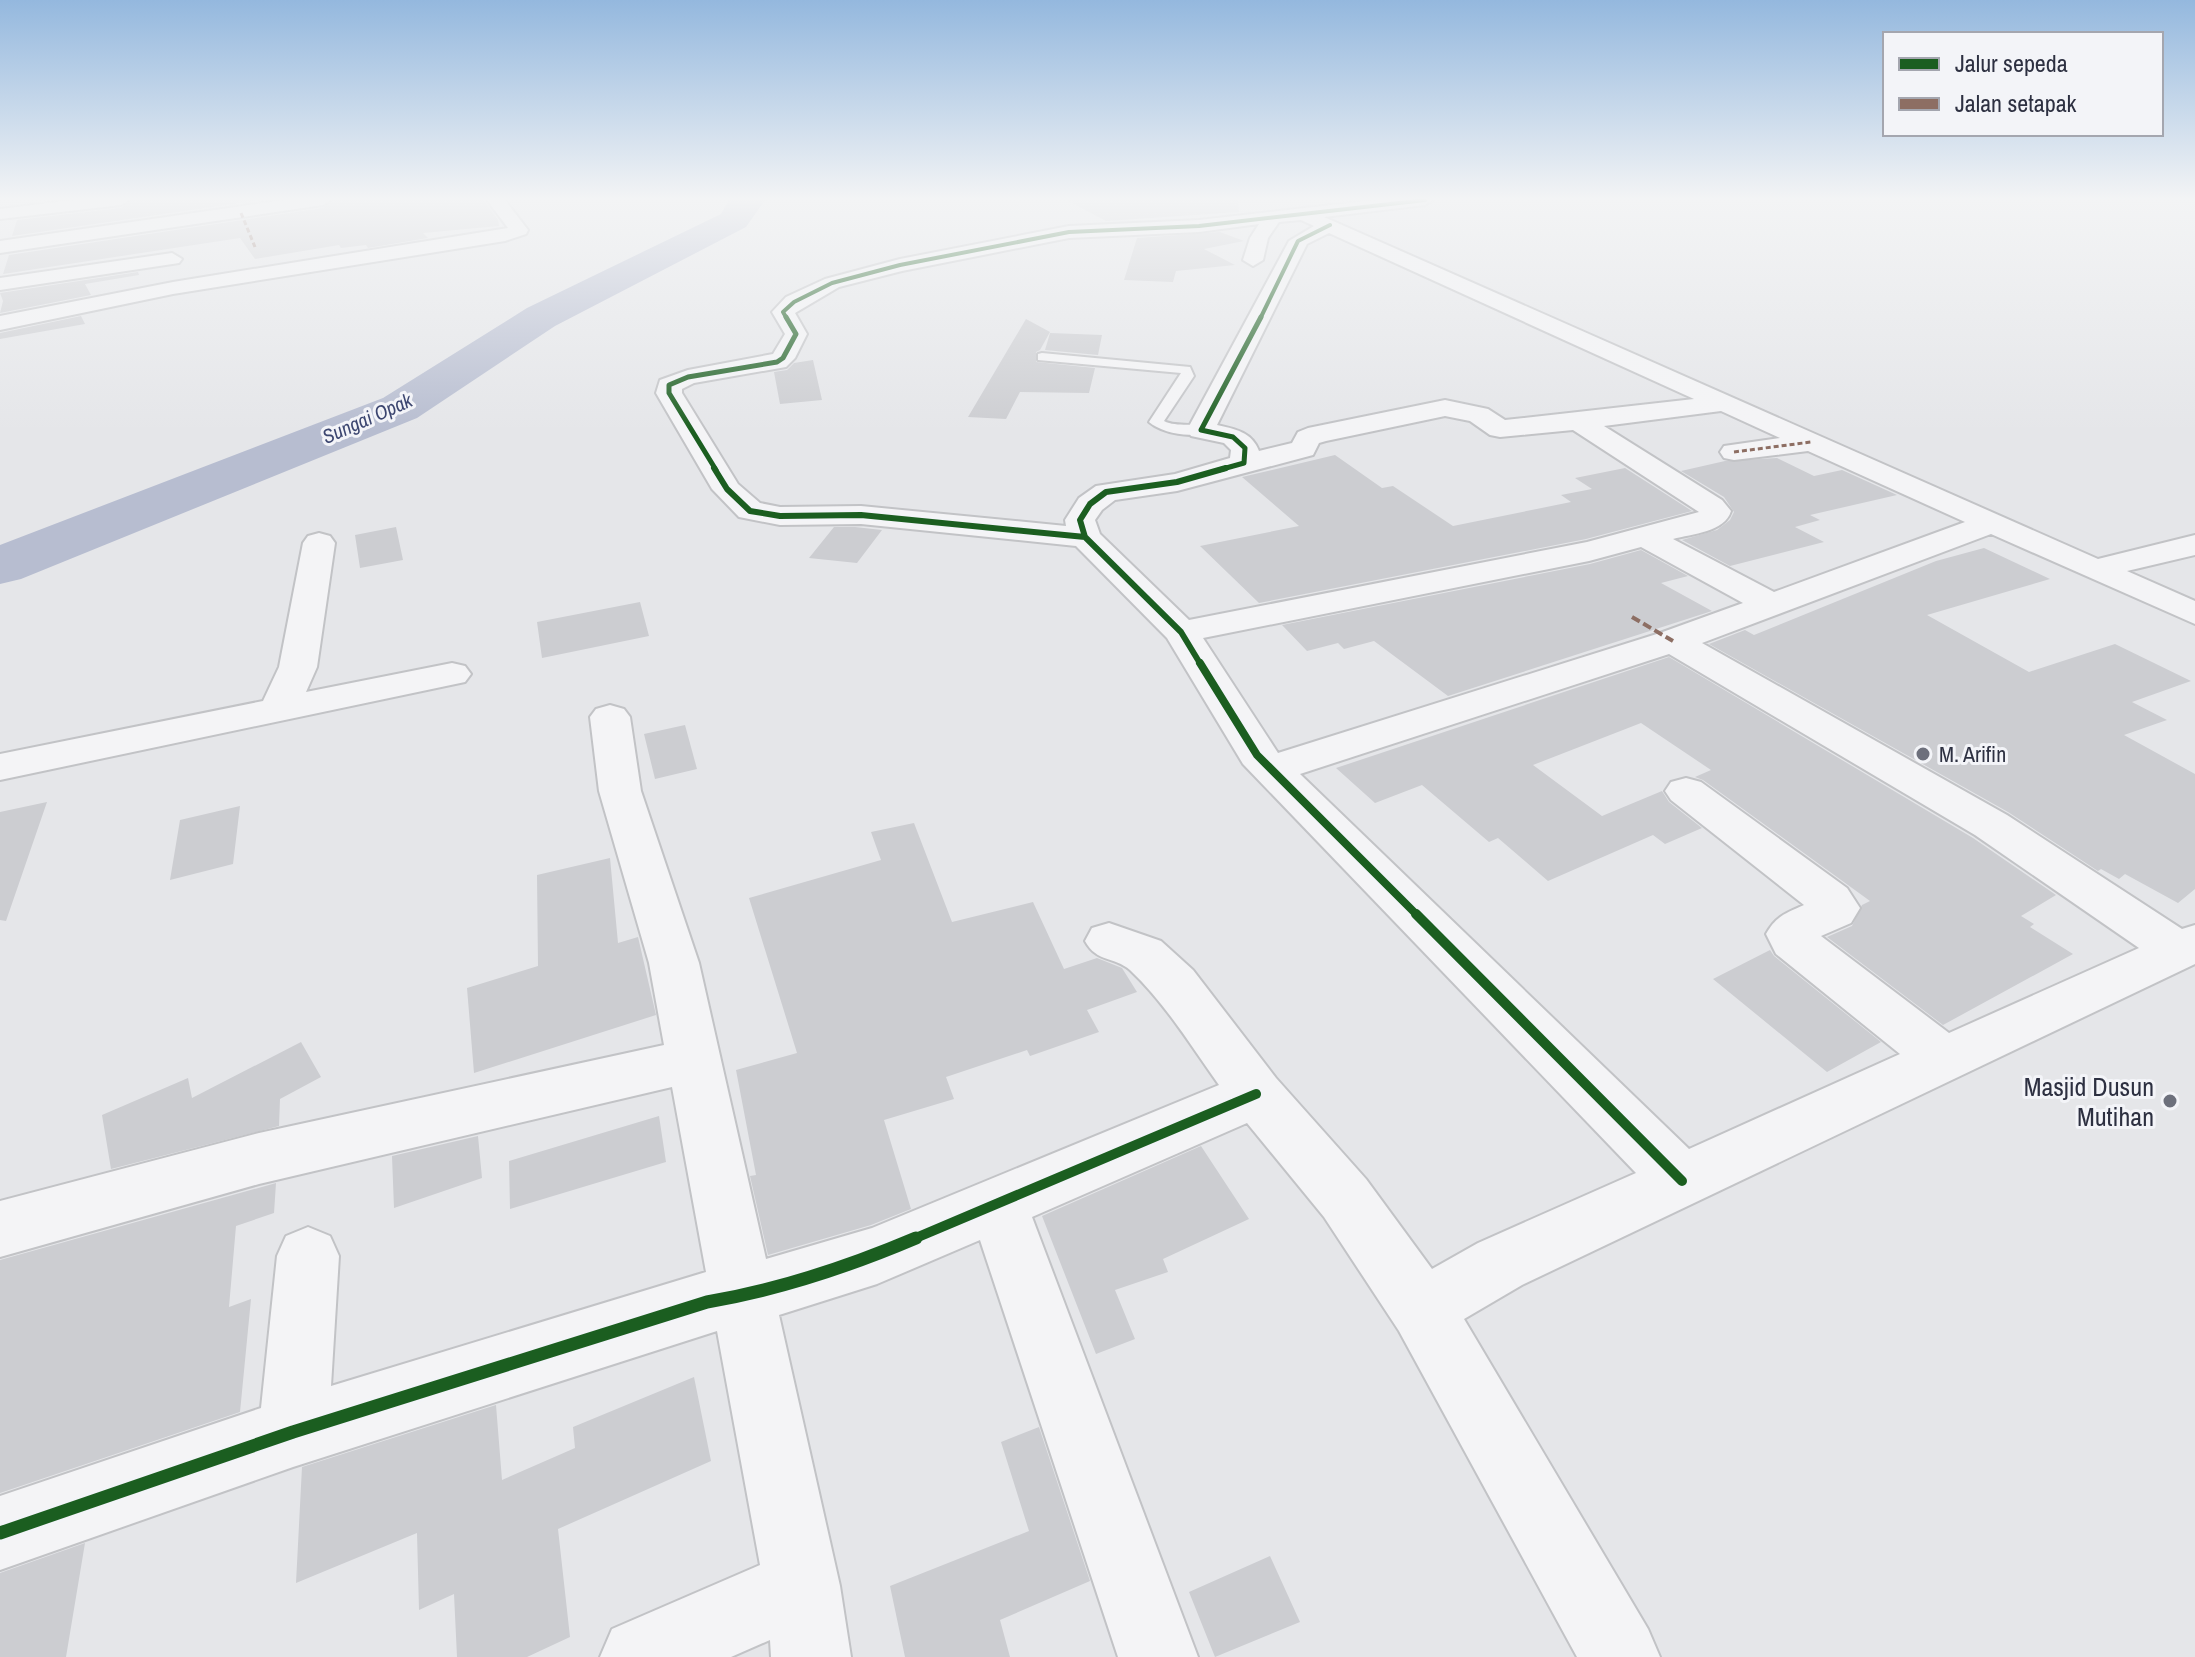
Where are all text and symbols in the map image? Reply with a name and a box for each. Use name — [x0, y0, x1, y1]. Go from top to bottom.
legend — [1883, 32, 2163, 136]
text: Jalur sepeda — [1955, 47, 2068, 79]
text: Jalan setapak — [1955, 87, 2077, 119]
water label: Sungai Opak — [318, 386, 417, 450]
place label: M. Arifin — [1939, 739, 2006, 769]
marker: M. Arifin — [1914, 745, 1932, 763]
place label: Masjid Dusun Mutihan — [2024, 1069, 2154, 1134]
marker: Masjid Dusun Mutihan — [2161, 1092, 2179, 1110]

